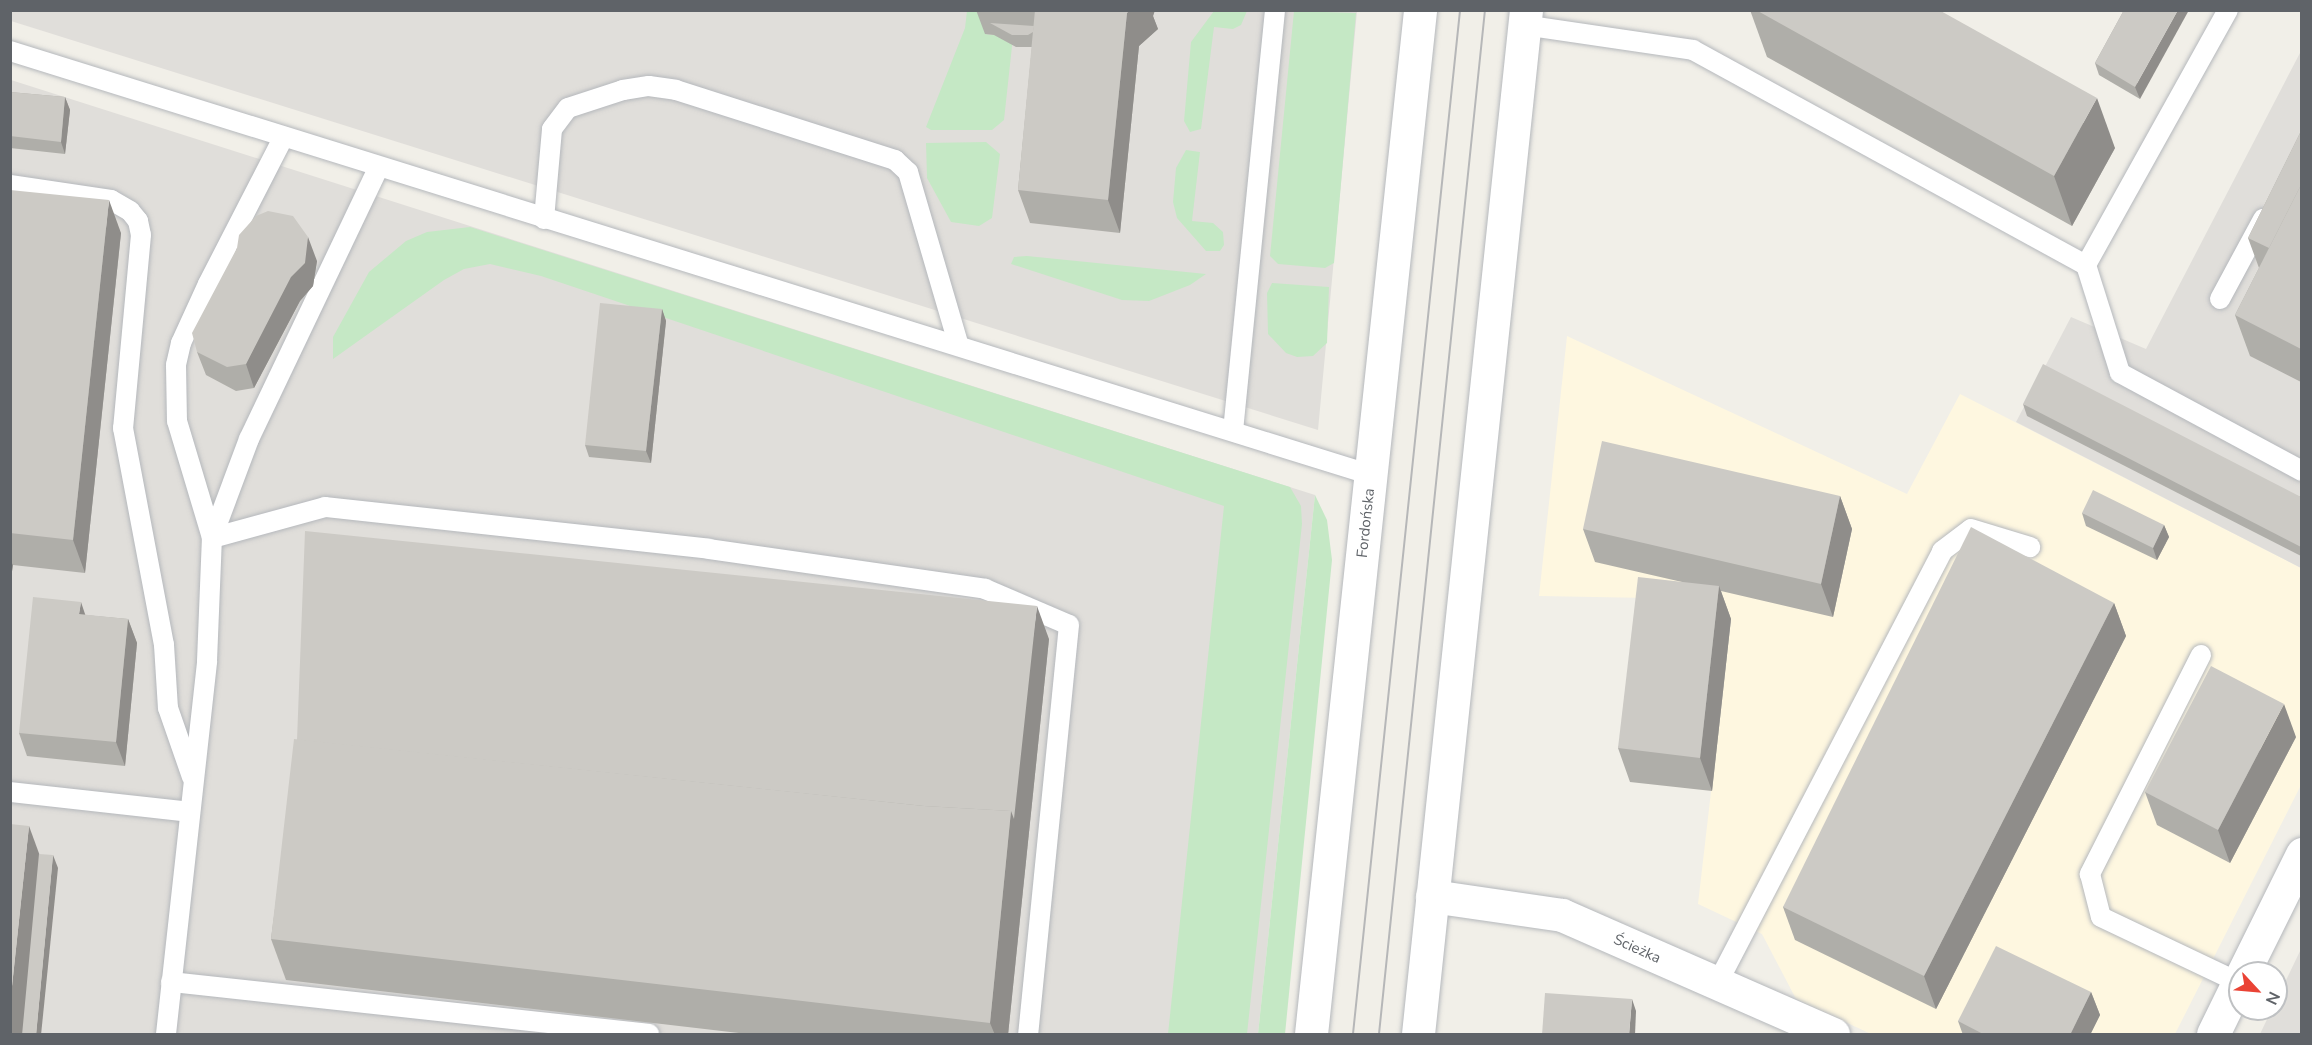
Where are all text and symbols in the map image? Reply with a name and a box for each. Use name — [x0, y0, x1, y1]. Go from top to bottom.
street label: Fordońska — [1353, 487, 1379, 559]
street label: Ścieżka — [1611, 931, 1663, 967]
north arrow — [2228, 961, 2288, 1021]
text: N — [2260, 988, 2285, 1008]

